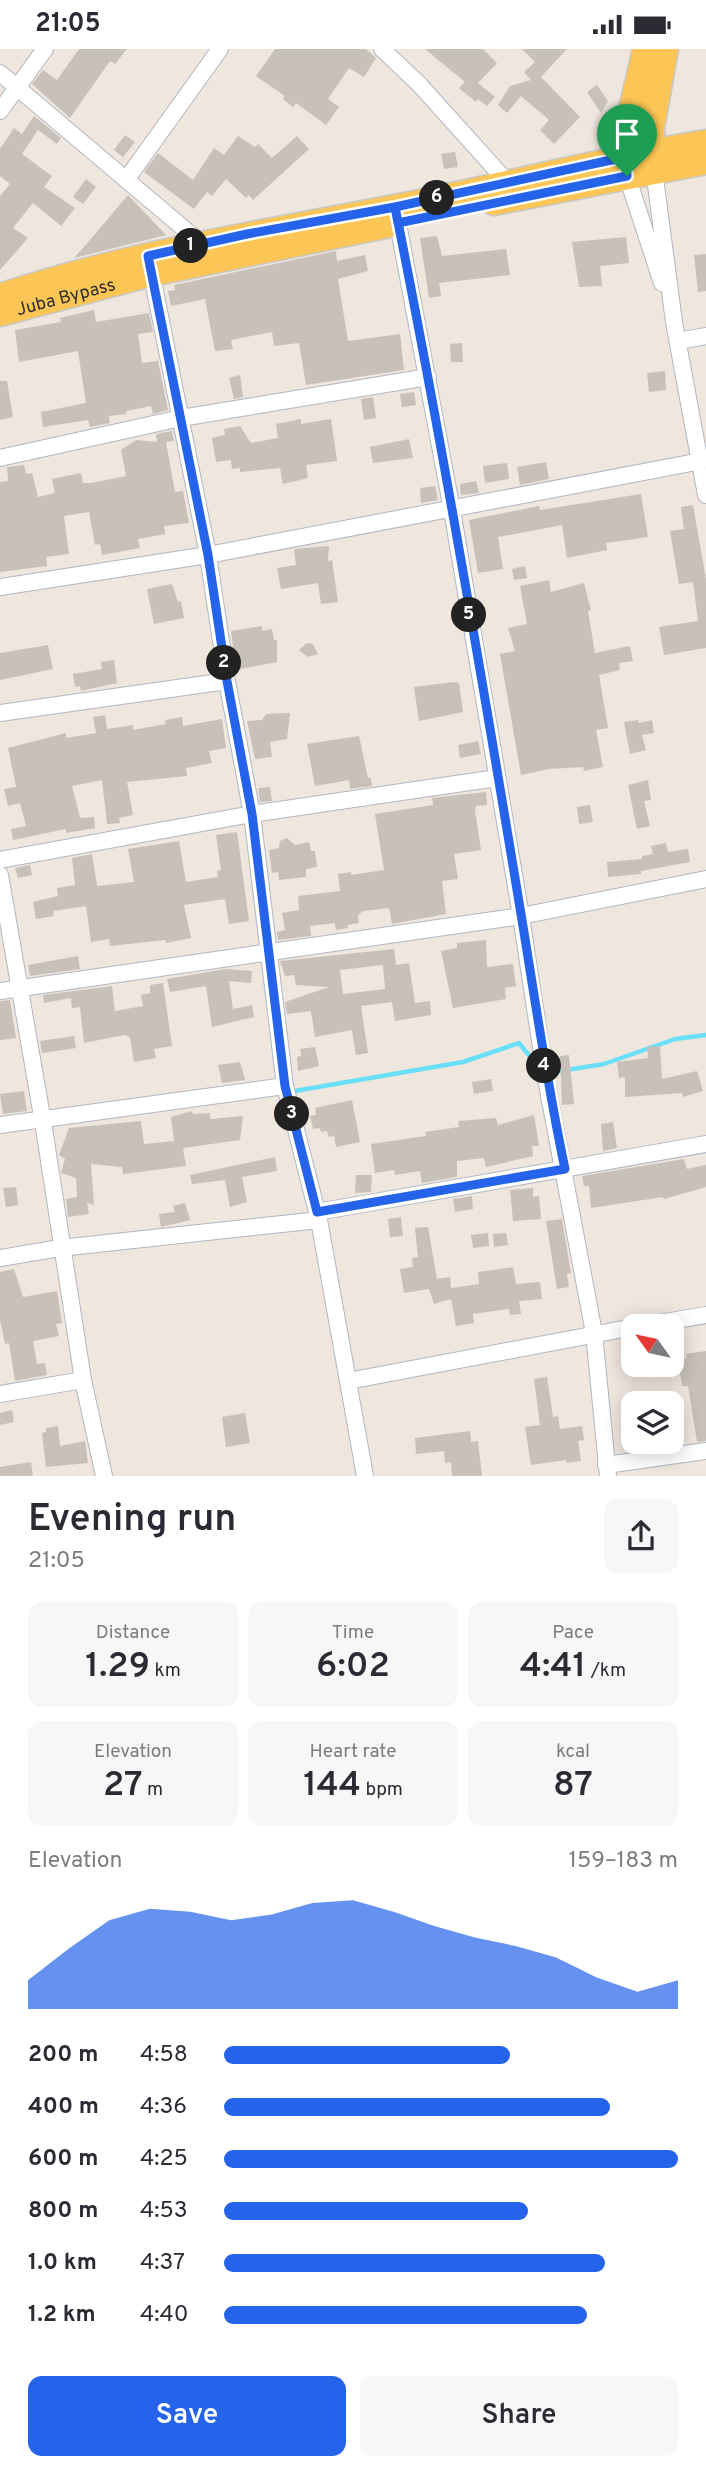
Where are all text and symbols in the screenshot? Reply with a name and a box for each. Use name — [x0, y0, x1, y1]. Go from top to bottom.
text: 21:05 — [35, 8, 101, 41]
pin — [597, 104, 657, 176]
icon: arrive — [608, 115, 646, 153]
pin: 6 — [420, 181, 454, 215]
text: 6 — [431, 185, 442, 209]
pin: 1 — [174, 229, 208, 263]
text: 1 — [187, 233, 194, 257]
street label: Juba Bypass — [14, 274, 118, 322]
pin: 5 — [452, 597, 486, 633]
text: 5 — [463, 602, 474, 626]
pin: 2 — [206, 645, 242, 681]
text: 2 — [218, 650, 229, 674]
pin: 4 — [526, 1049, 562, 1083]
text: 4 — [537, 1053, 550, 1077]
pin: 3 — [274, 1097, 310, 1131]
text: 3 — [286, 1101, 297, 1125]
north arrow — [621, 1314, 684, 1377]
map controls — [621, 1314, 684, 1454]
button: layers — [621, 1391, 684, 1454]
text: Evening run — [28, 1496, 236, 1545]
button: share — [604, 1499, 678, 1573]
text: 21:05 — [28, 1547, 85, 1576]
text: Distance — [96, 1621, 170, 1645]
text: Time — [332, 1621, 374, 1645]
text: Pace — [552, 1621, 594, 1645]
text: 1.29 — [85, 1645, 150, 1689]
text: 6:02 — [316, 1645, 390, 1689]
text: 4:41 — [520, 1645, 586, 1689]
text: km — [150, 1659, 181, 1683]
text: /km — [586, 1659, 626, 1683]
text: Elevation — [94, 1740, 172, 1764]
text: Heart rate — [310, 1740, 396, 1764]
text: kcal — [556, 1740, 590, 1764]
text: 27 — [103, 1764, 143, 1808]
text: 144 — [303, 1764, 361, 1808]
text: 87 — [553, 1764, 593, 1808]
text: m — [143, 1778, 163, 1802]
text: bpm — [361, 1778, 403, 1802]
text: Elevation — [28, 1847, 123, 1876]
text: 159–183 m — [569, 1847, 678, 1876]
text: 200 m — [28, 2041, 98, 2070]
text: 4:58 — [140, 2041, 188, 2070]
text: 400 m — [28, 2093, 99, 2122]
text: 4:36 — [140, 2093, 187, 2122]
text: 600 m — [28, 2145, 98, 2174]
text: 4:25 — [140, 2145, 188, 2174]
text: 800 m — [28, 2197, 98, 2226]
text: 4:53 — [140, 2197, 188, 2226]
text: 1.0 km — [28, 2249, 97, 2278]
text: 4:37 — [140, 2249, 185, 2278]
text: 1.2 km — [28, 2301, 96, 2330]
text: 4:40 — [140, 2301, 189, 2330]
button: Save — [28, 2376, 346, 2456]
button: Share — [360, 2376, 678, 2456]

